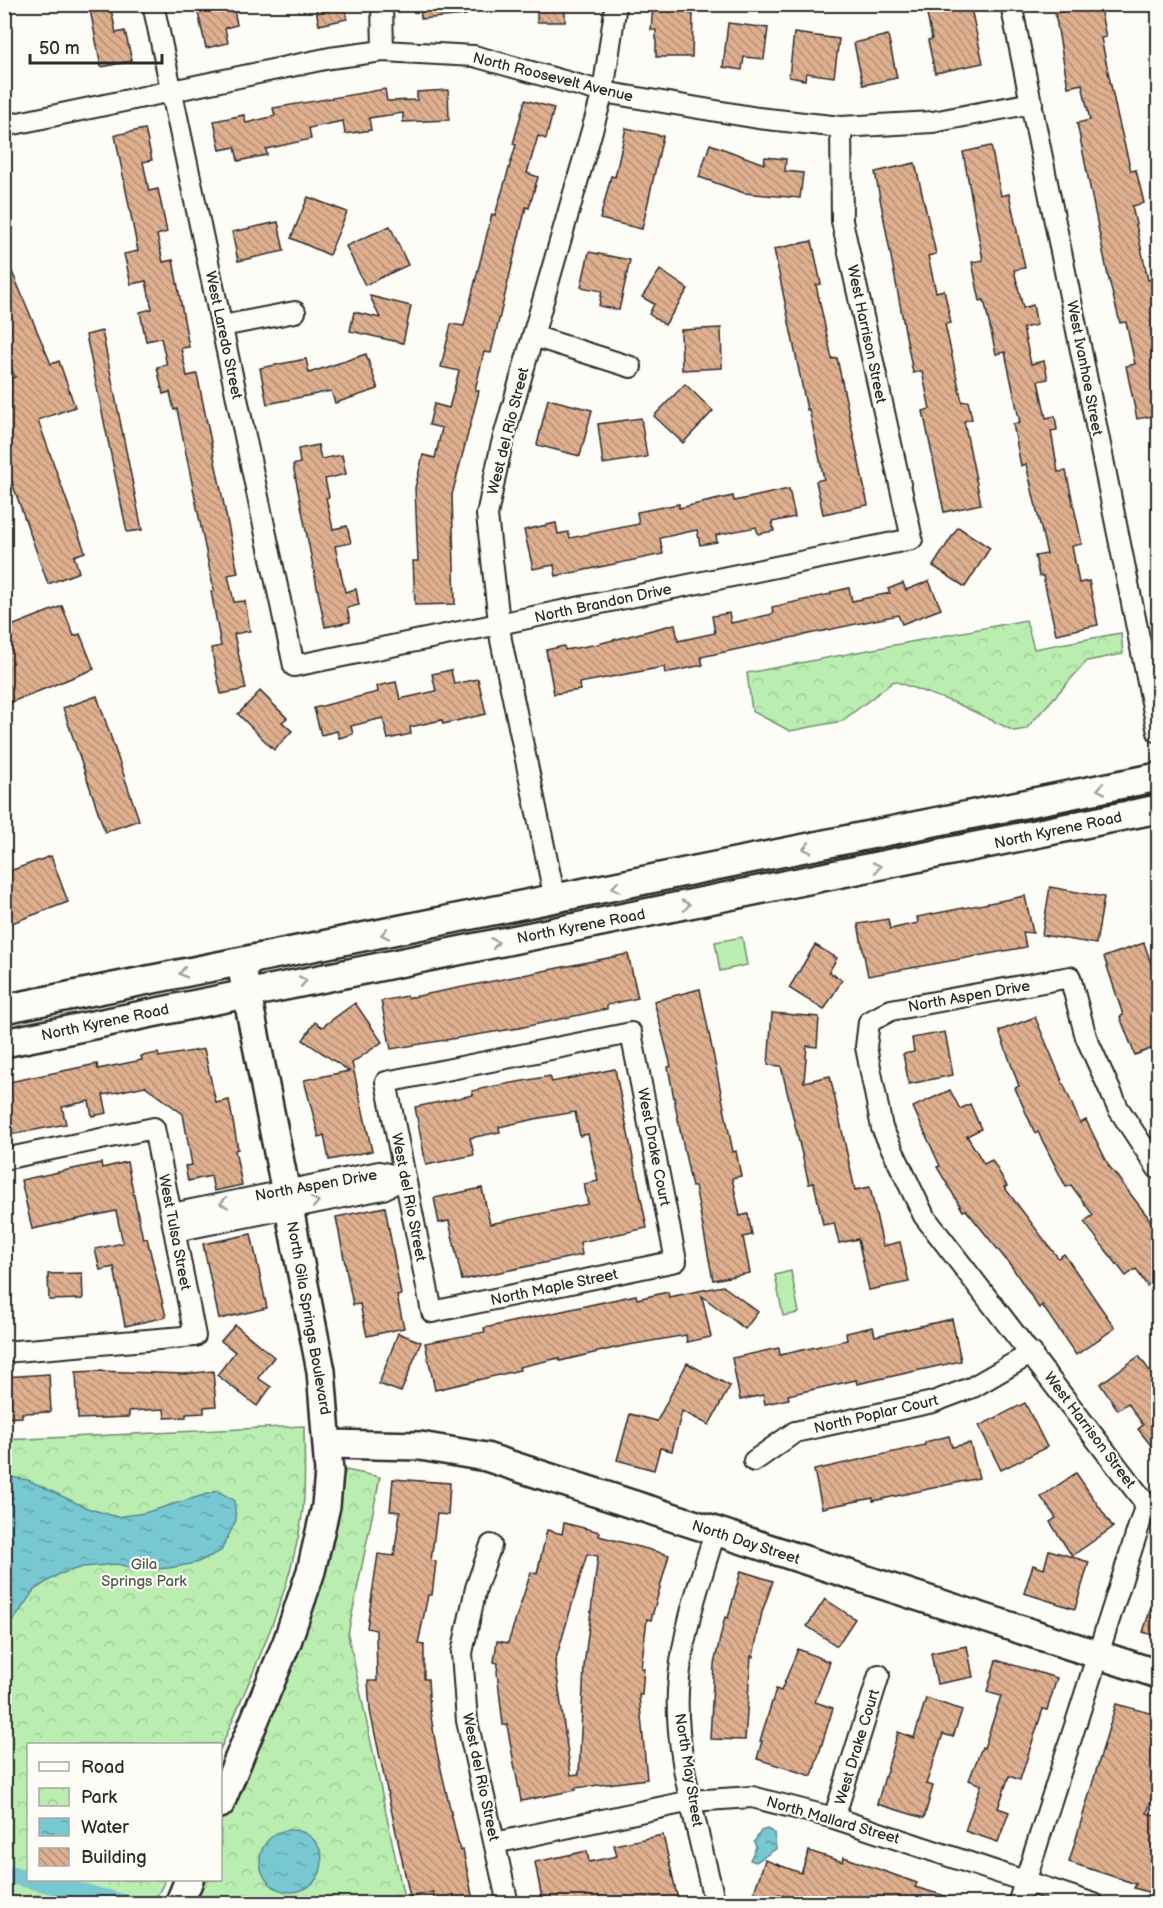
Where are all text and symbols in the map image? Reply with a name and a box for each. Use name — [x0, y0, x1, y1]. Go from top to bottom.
scale bar — [30, 27, 162, 65]
text: 50 m — [39, 38, 80, 59]
street label: North Roosevelt Avenue — [471, 48, 635, 107]
street label: West Harrison Street — [843, 263, 891, 405]
street label: West Laredo Street — [201, 269, 246, 401]
street label: West Ivanhoe Street — [1062, 299, 1107, 438]
street label: West del Rio Street — [484, 365, 534, 497]
street label: North Brandon Drive — [533, 580, 673, 627]
one-way arrow — [1096, 782, 1106, 795]
street label: North Kyrene Road — [992, 808, 1124, 853]
one-way arrow — [802, 841, 812, 854]
one-way arrow — [872, 861, 882, 874]
one-way arrow — [611, 880, 621, 893]
one-way arrow — [681, 899, 691, 912]
street label: North Kyrene Road — [515, 905, 647, 948]
one-way arrow — [380, 927, 390, 940]
one-way arrow — [489, 937, 499, 950]
one-way arrow — [178, 966, 188, 979]
one-way arrow — [298, 975, 308, 988]
street label: North Aspen Drive — [907, 976, 1032, 1017]
street label: North Kyrene Road — [39, 1000, 171, 1045]
street label: West Drake Court — [633, 1086, 674, 1208]
street label: West del Rio Street — [387, 1131, 430, 1263]
street label: North Aspen Drive — [254, 1165, 379, 1206]
street label: West Tulsa Street — [154, 1172, 195, 1292]
one-way arrow — [219, 1195, 229, 1208]
one-way arrow — [310, 1196, 320, 1209]
street label: North Gila Springs Boulevard — [282, 1220, 335, 1416]
street label: North Maple Street — [489, 1265, 620, 1310]
street label: West Harrison Street — [1040, 1368, 1140, 1493]
street label: North Poplar Court — [812, 1391, 941, 1438]
street label: North Day Street — [690, 1516, 803, 1569]
park label: Gila Springs Park — [101, 1555, 187, 1591]
street label: West Drake Court — [831, 1687, 884, 1807]
street label: West del Rio Street — [458, 1711, 503, 1843]
street label: North May Street — [670, 1712, 707, 1829]
legend — [27, 1743, 222, 1881]
text: Road — [81, 1757, 125, 1778]
text: Park — [81, 1787, 117, 1808]
street label: North Mallard Street — [764, 1792, 902, 1849]
text: Water — [81, 1817, 129, 1838]
text: Building — [81, 1847, 147, 1868]

